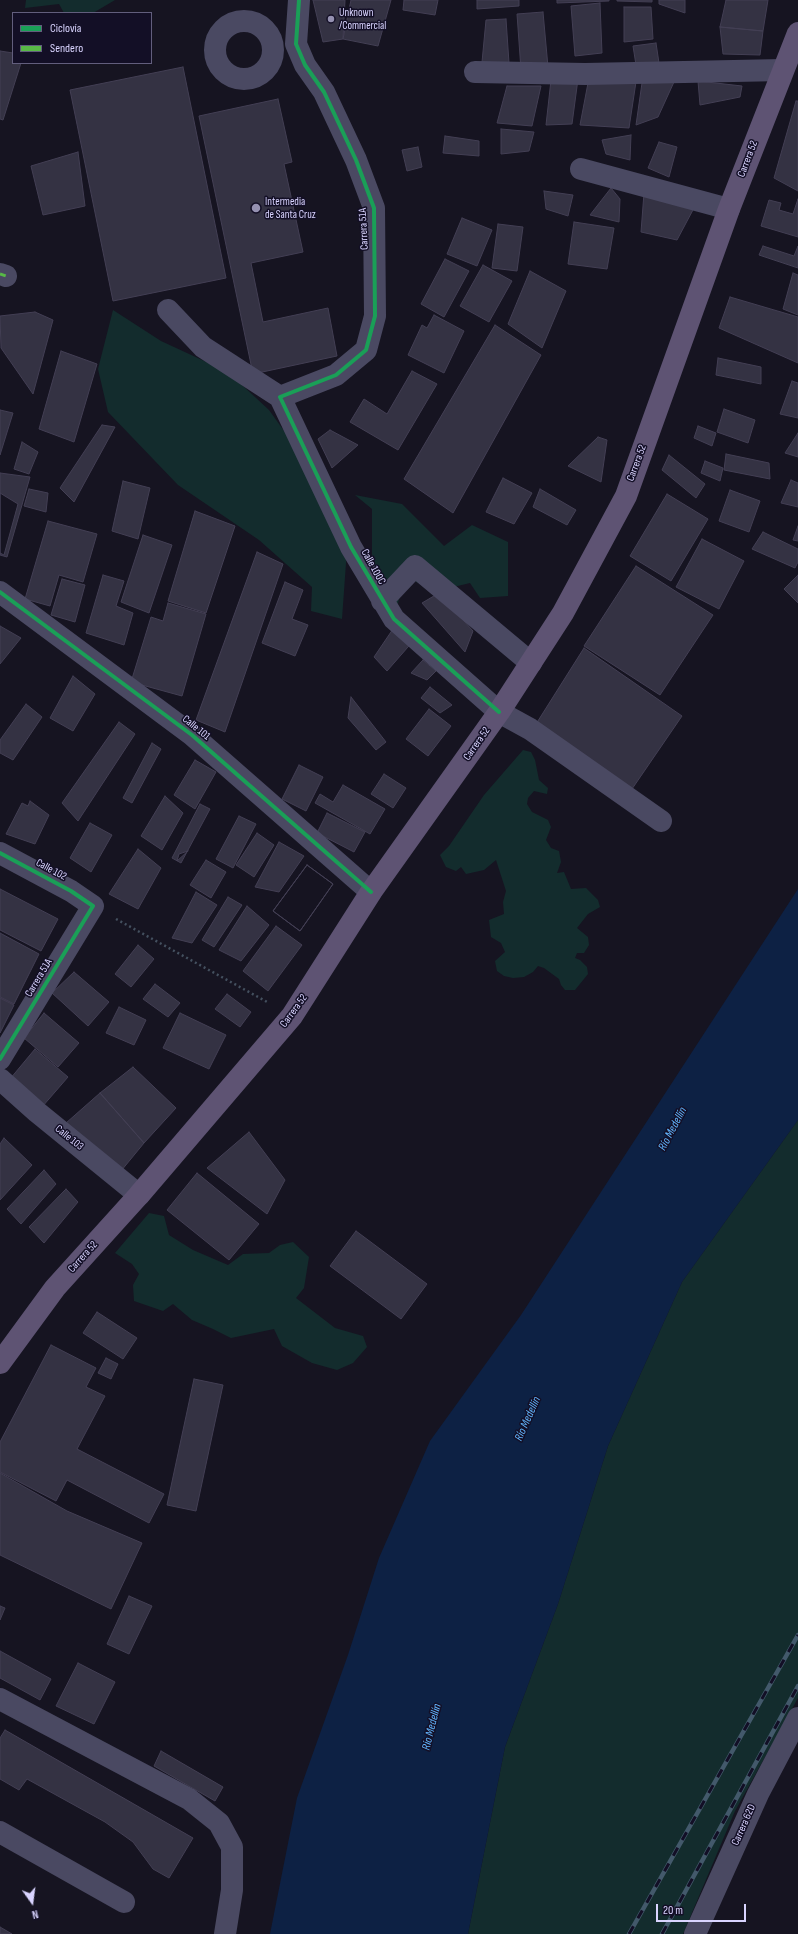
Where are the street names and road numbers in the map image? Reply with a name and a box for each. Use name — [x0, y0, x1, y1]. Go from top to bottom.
street label: Carrera 52 — [735, 139, 761, 179]
street label: Carrera 51A — [356, 208, 372, 250]
street label: Carrera 52 — [624, 443, 650, 483]
street label: Calle 100C — [358, 547, 388, 587]
street label: Calle 101 — [179, 713, 213, 743]
street label: Carrera 52 — [461, 725, 493, 763]
street label: Calle 102 — [33, 856, 69, 884]
street label: Carrera 51A — [23, 957, 55, 999]
street label: Carrera 52 — [278, 992, 310, 1030]
street label: Calle 103 — [52, 1122, 86, 1154]
street label: Carrera 52 — [65, 1239, 101, 1275]
street label: Carrera 62D — [729, 1802, 759, 1848]

